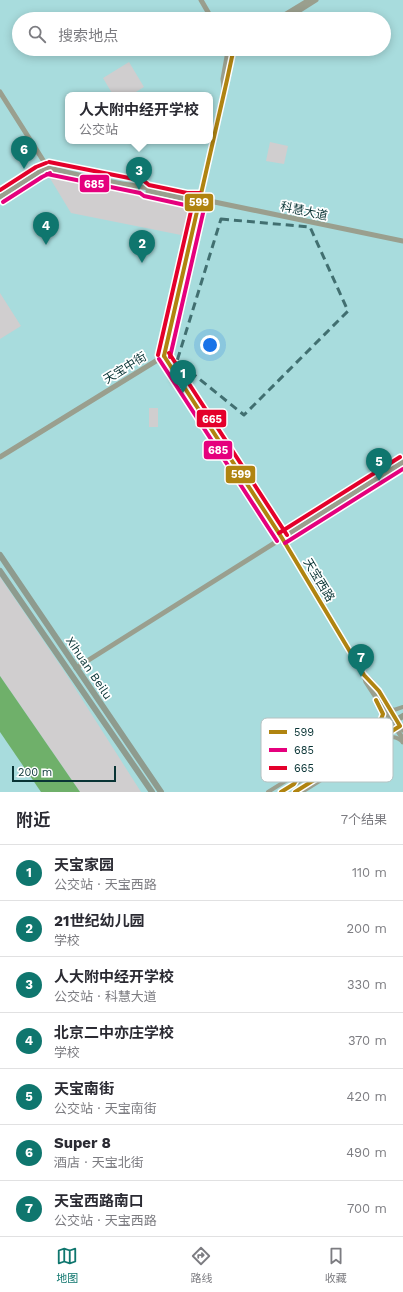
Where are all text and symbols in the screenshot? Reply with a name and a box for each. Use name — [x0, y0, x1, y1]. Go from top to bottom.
search box — [12, 12, 391, 56]
icon: search — [26, 23, 48, 45]
text: 搜索地点 — [58, 27, 118, 45]
popup — [65, 92, 213, 144]
text: 人大附中经开学校 — [79, 101, 199, 119]
text: 公交站 — [79, 122, 118, 137]
pin: 6 — [11, 136, 37, 169]
pin: 3 — [126, 157, 152, 190]
line badge: 685 — [79, 174, 110, 193]
text: 685 — [84, 178, 104, 191]
line badge: 599 — [184, 193, 214, 212]
text: 599 — [189, 196, 209, 209]
street label: 科慧大道 — [279, 199, 329, 223]
pin: 4 — [33, 212, 59, 245]
pin: 2 — [129, 230, 155, 263]
your location — [200, 335, 220, 355]
street label: 天宝中街 — [101, 349, 149, 387]
pin: 1 — [170, 360, 196, 393]
line badge: 665 — [196, 409, 227, 428]
text: 665 — [202, 413, 222, 426]
line badge: 685 — [203, 440, 233, 460]
text: 685 — [208, 444, 228, 457]
pin: 5 — [366, 448, 392, 481]
line badge: 599 — [225, 465, 256, 484]
text: 599 — [231, 468, 251, 481]
street label: 天宝西路 — [301, 556, 337, 604]
street label: Xihuan Beilu — [63, 634, 115, 702]
pin: 7 — [348, 644, 374, 677]
legend — [261, 718, 393, 782]
text: 599 — [294, 726, 314, 739]
text: 685 — [294, 744, 314, 757]
text: 665 — [294, 762, 314, 775]
scale bar — [12, 764, 116, 783]
text: 200 m — [18, 766, 52, 779]
text: 附近 — [16, 810, 50, 830]
text: 7个结果 — [341, 812, 387, 827]
text: 天宝家园 — [54, 856, 114, 874]
text: 1 — [26, 865, 32, 880]
text: 110 m — [352, 865, 387, 880]
text: 公交站 · 天宝西路 — [54, 877, 157, 892]
text: 21世纪幼儿园 — [54, 912, 144, 930]
text: 2 — [25, 921, 33, 936]
text: 200 m — [346, 921, 387, 936]
text: 学校 — [54, 933, 80, 948]
text: 人大附中经开学校 — [54, 968, 174, 986]
text: 3 — [25, 977, 33, 992]
text: 330 m — [347, 977, 387, 992]
text: 公交站 · 科慧大道 — [54, 989, 157, 1004]
text: 北京二中亦庄学校 — [54, 1024, 174, 1042]
text: 4 — [25, 1033, 33, 1048]
text: 370 m — [348, 1033, 387, 1048]
text: 学校 — [54, 1045, 80, 1060]
text: 天宝南街 — [54, 1080, 114, 1098]
text: 5 — [25, 1089, 33, 1104]
text: 420 m — [347, 1089, 387, 1104]
text: 公交站 · 天宝南街 — [54, 1101, 157, 1116]
text: Super 8 — [54, 1134, 111, 1152]
text: 6 — [25, 1145, 33, 1160]
text: 490 m — [346, 1145, 387, 1160]
text: 酒店 · 天宝北街 — [54, 1155, 144, 1170]
text: 天宝西路南口 — [54, 1192, 144, 1210]
text: 7 — [25, 1201, 33, 1216]
text: 700 m — [347, 1201, 387, 1216]
text: 公交站 · 天宝西路 — [54, 1213, 157, 1228]
tab: 地图 — [56, 1245, 78, 1285]
tab: 路线 — [190, 1245, 212, 1285]
tab: 收藏 — [325, 1245, 347, 1285]

